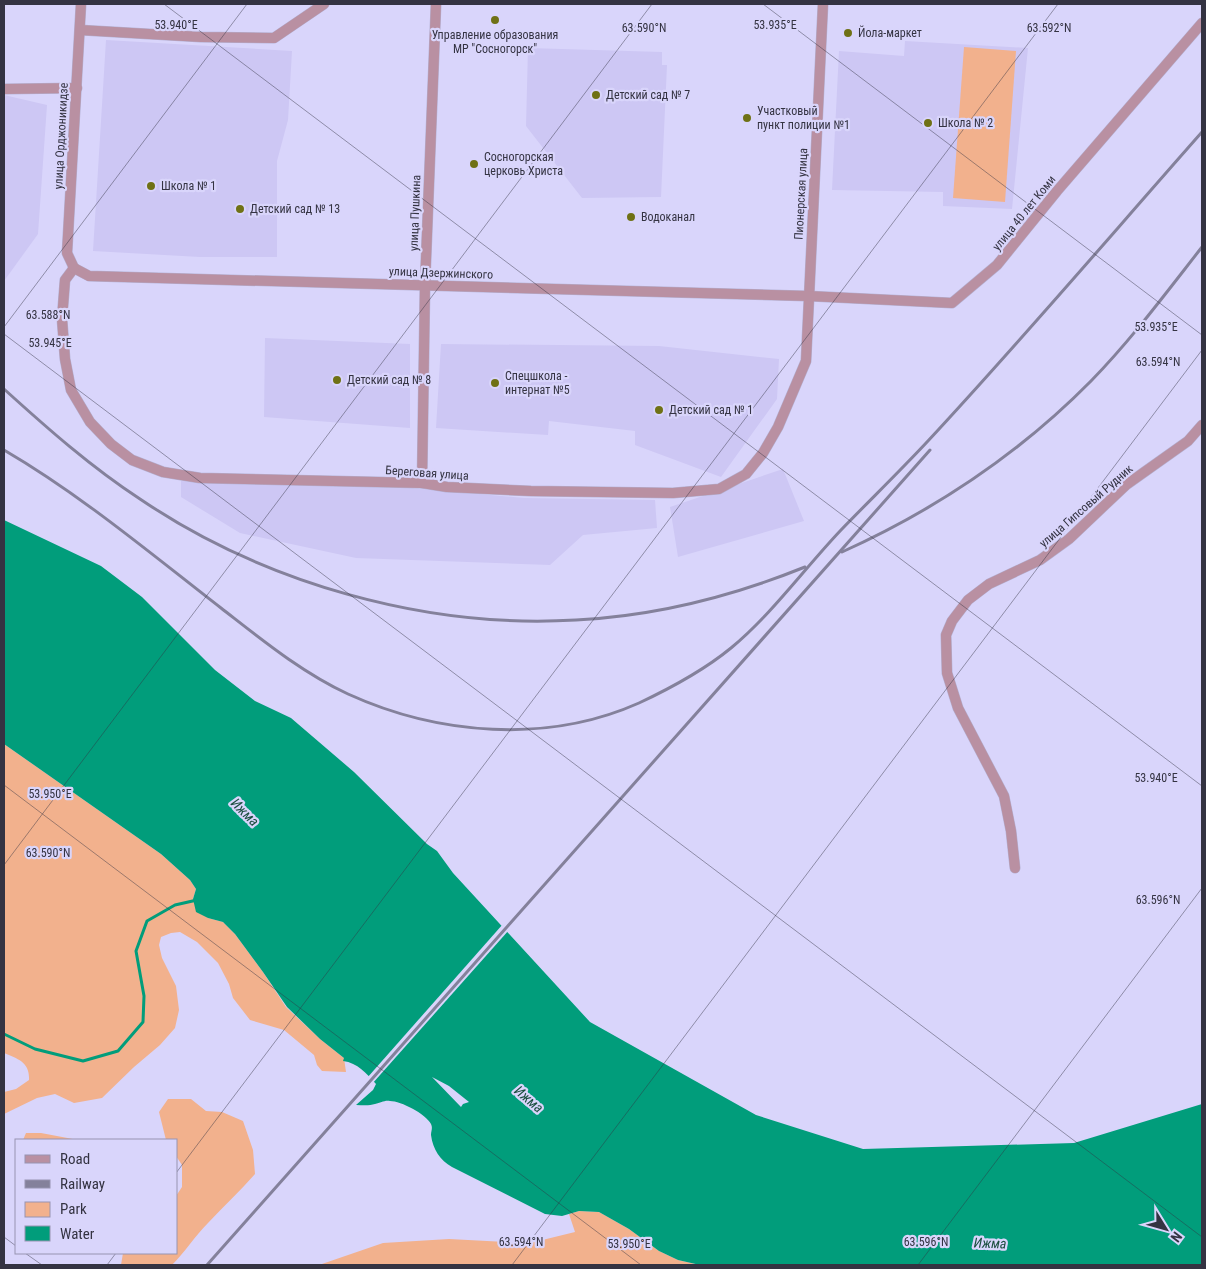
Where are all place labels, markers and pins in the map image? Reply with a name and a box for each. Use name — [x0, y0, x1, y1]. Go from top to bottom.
marker: Управление образования МР "Сосногорск" — [489, 14, 501, 26]
place label: Йола-маркет — [858, 25, 922, 40]
marker: Йола-маркет — [842, 27, 854, 39]
place label: Управление образования МР "Сосногорск" — [432, 28, 558, 56]
place label: Детский сад № 7 — [606, 88, 690, 102]
marker: Детский сад № 7 — [590, 89, 602, 101]
place label: Участковый пункт полиции №1 — [757, 104, 850, 132]
marker: Участковый пункт полиции №1 — [741, 112, 753, 124]
place label: Школа № 2 — [938, 116, 993, 130]
marker: Школа № 2 — [922, 117, 934, 129]
place label: Сосногорская церковь Христа — [484, 150, 563, 178]
marker: Сосногорская церковь Христа — [468, 158, 480, 170]
place label: Школа № 1 — [161, 179, 216, 193]
marker: Школа № 1 — [145, 180, 157, 192]
place label: Детский сад № 13 — [250, 202, 340, 216]
marker: Детский сад № 13 — [234, 203, 246, 215]
place label: Водоканал — [641, 210, 695, 224]
marker: Водоканал — [625, 211, 637, 223]
place label: Спецшкола - интернат №5 — [505, 369, 570, 397]
place label: Детский сад № 8 — [347, 373, 431, 387]
marker: Детский сад № 8 — [331, 374, 343, 386]
marker: Спецшкола - интернат №5 — [489, 377, 501, 389]
place label: Детский сад № 1 — [669, 403, 753, 417]
marker: Детский сад № 1 — [653, 404, 665, 416]

